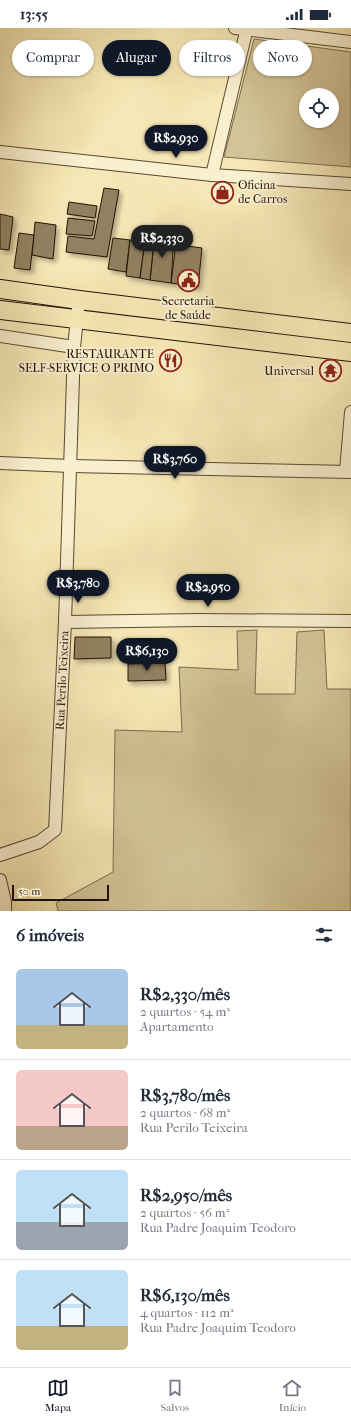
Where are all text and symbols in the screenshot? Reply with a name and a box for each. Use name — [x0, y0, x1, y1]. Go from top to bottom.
text: 13:55 — [20, 5, 48, 23]
chip: Comprar — [12, 40, 94, 76]
chip: Alugar — [102, 40, 171, 76]
chip: Filtros — [179, 40, 245, 76]
chip: Novo — [253, 40, 312, 76]
map controls — [299, 88, 339, 128]
button: locate — [299, 88, 339, 128]
pin: R$2,930 — [139, 125, 213, 159]
text: R$2,930 — [153, 130, 199, 145]
place label: Oficina de Carros — [238, 178, 288, 206]
shop icon: Oficina de Carros — [210, 179, 236, 205]
pin: R$2,330 — [125, 225, 199, 259]
text: R$2,330 — [140, 230, 184, 245]
public building icon: Secretaria de Saúde — [175, 267, 201, 293]
place label: Secretaria de Saúde — [162, 294, 215, 322]
place label: RESTAURANTE SELF-SERVICE O PRIMO — [19, 347, 154, 375]
restaurant icon: RESTAURANTE SELF-SERVICE O PRIMO — [157, 348, 183, 374]
temple icon: Universal — [317, 358, 343, 384]
place label: Universal — [264, 364, 315, 378]
pin: R$3,760 — [138, 446, 212, 480]
text: R$3,760 — [153, 451, 197, 466]
pin: R$3,780 — [41, 570, 115, 604]
pin: R$2,950 — [171, 574, 245, 608]
text: R$3,780 — [56, 575, 100, 590]
text: R$2,950 — [185, 579, 231, 594]
street label: Rua Perilo Teixeira — [53, 630, 72, 730]
pin: R$6,130 — [110, 638, 184, 672]
text: R$6,130 — [125, 643, 169, 658]
scale bar — [12, 883, 109, 902]
text: 50 m — [18, 885, 40, 898]
icon: filters — [313, 924, 335, 946]
text: 6 imóveis — [16, 925, 84, 945]
text: R$2,330/mês — [140, 984, 230, 1004]
icon: home — [48, 985, 96, 1033]
text: 2 quartos · 54 m² — [140, 1004, 230, 1019]
text: Apartamento — [140, 1019, 214, 1034]
text: R$3,780/mês — [140, 1085, 230, 1105]
icon: home — [48, 1086, 96, 1134]
text: 2 quartos · 68 m² — [140, 1105, 230, 1120]
text: Rua Perilo Teixeira — [140, 1120, 248, 1135]
text: R$2,950/mês — [140, 1185, 232, 1205]
icon: home — [48, 1186, 96, 1234]
text: 2 quartos · 56 m² — [140, 1205, 229, 1220]
text: Rua Padre Joaquim Teodoro — [140, 1220, 296, 1235]
text: R$6,130/mês — [140, 1285, 230, 1305]
icon: home — [48, 1286, 96, 1334]
text: 4 quartos · 112 m² — [140, 1305, 234, 1320]
text: Rua Padre Joaquim Teodoro — [140, 1320, 296, 1335]
tab: Mapa — [45, 1377, 71, 1414]
tab: Salvos — [161, 1377, 189, 1414]
tab: Início — [279, 1377, 306, 1414]

